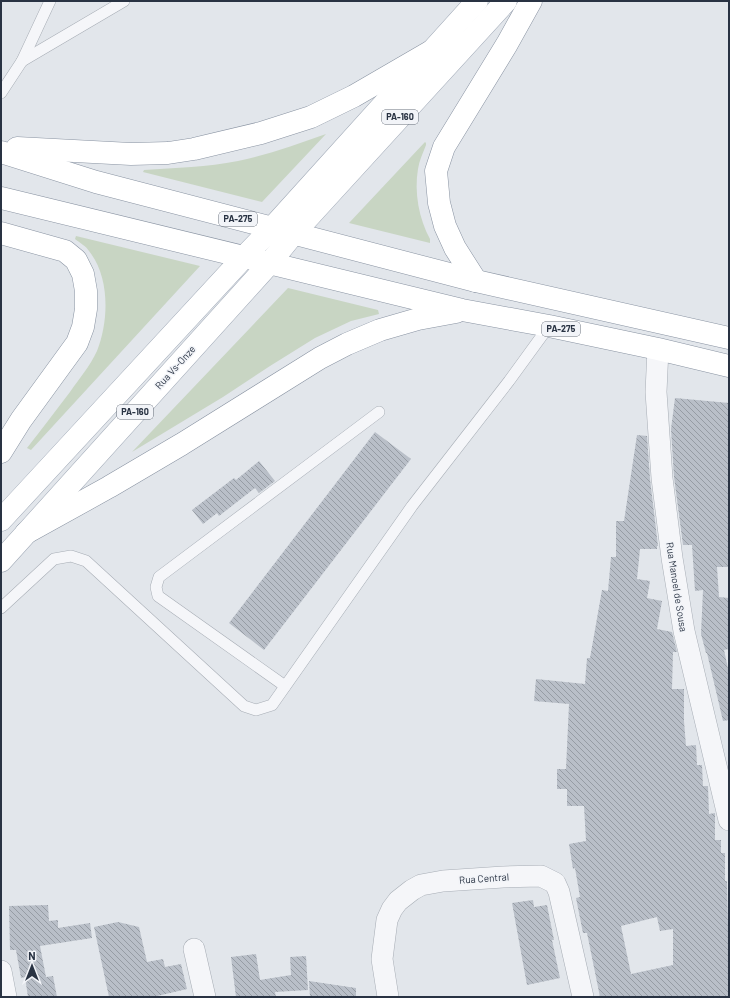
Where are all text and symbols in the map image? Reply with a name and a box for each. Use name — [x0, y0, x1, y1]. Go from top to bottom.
road number: PA-160 — [382, 110, 418, 124]
road number: PA-275 — [219, 212, 257, 226]
road number: PA-275 — [542, 322, 580, 336]
street label: Rua Vs-Onze — [152, 343, 198, 391]
road number: PA-160 — [117, 405, 153, 419]
street label: Rua Manoel de Sousa — [664, 541, 690, 633]
street label: Rua Central — [459, 870, 509, 886]
north arrow — [12, 946, 52, 986]
text: N — [28, 949, 36, 962]

